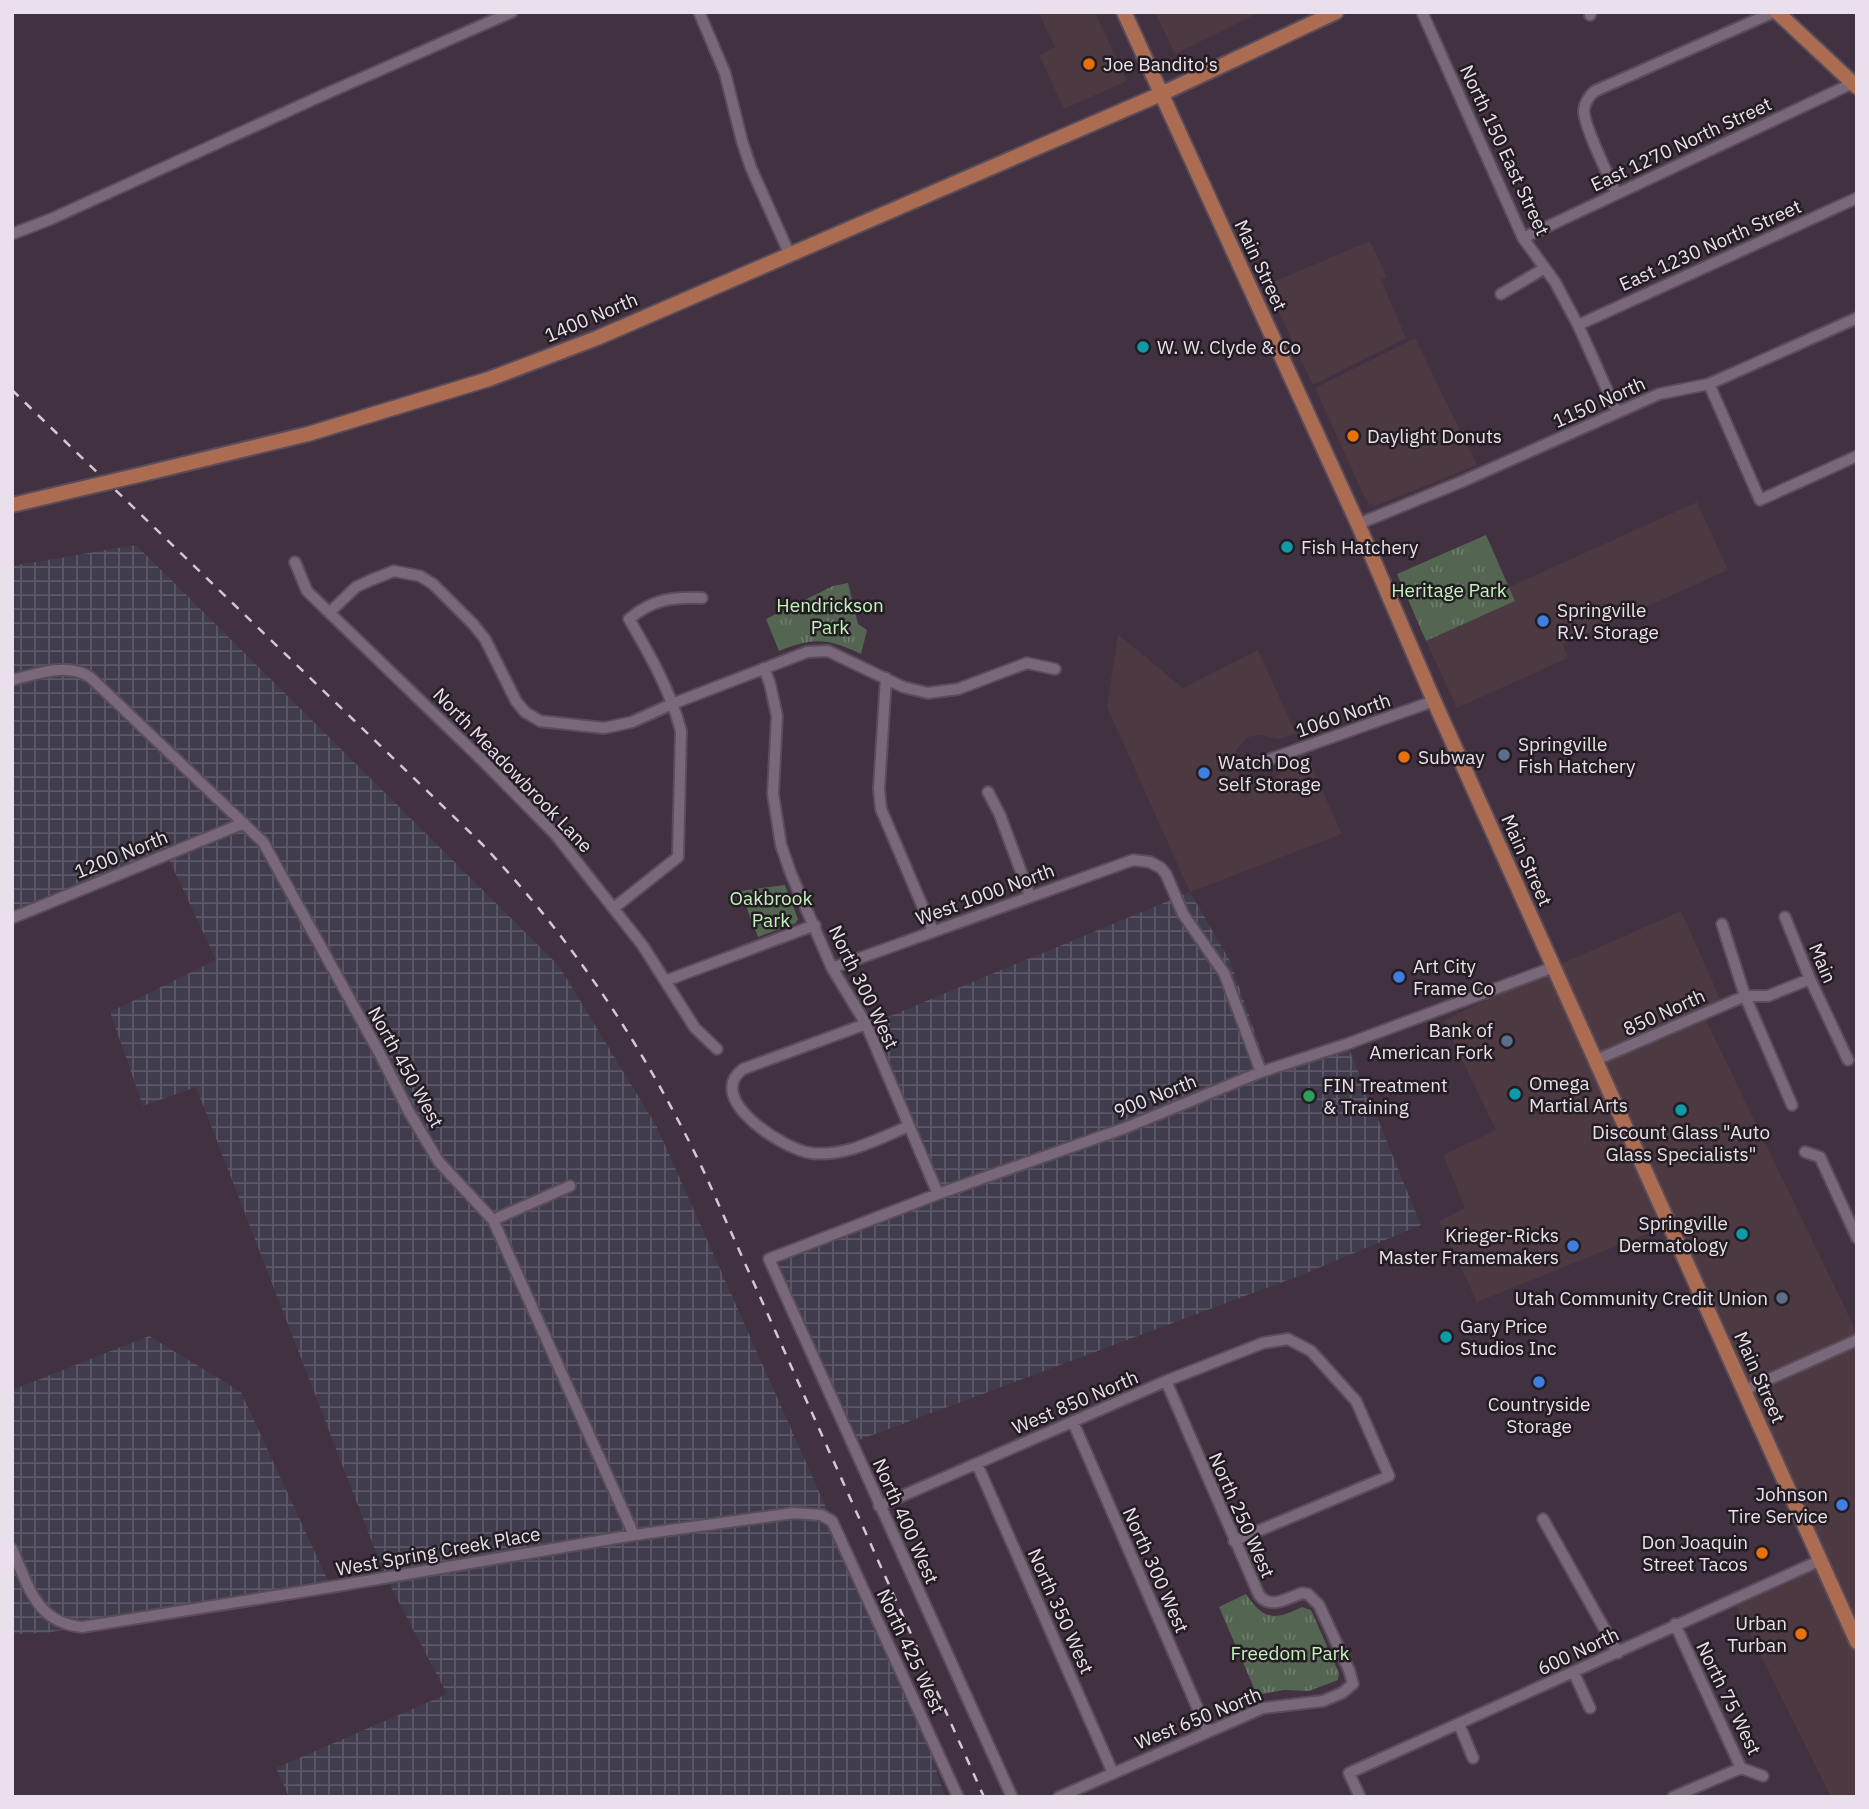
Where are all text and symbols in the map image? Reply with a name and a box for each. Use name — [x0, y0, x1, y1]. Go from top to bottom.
place label: Joe Bandito's — [1103, 52, 1218, 76]
marker: Joe Bandito's — [1081, 56, 1097, 72]
street label: North 150 East Street — [1455, 61, 1555, 239]
street label: East 1270 North Street — [1587, 92, 1775, 196]
street label: East 1230 North Street — [1615, 194, 1805, 296]
street label: Main Street — [1229, 216, 1293, 314]
street label: 1400 North — [541, 287, 641, 347]
place label: W. W. Clyde & Co — [1157, 335, 1301, 359]
marker: W. W. Clyde & Co — [1135, 339, 1151, 355]
street label: 1150 North — [1549, 371, 1649, 433]
place label: Daylight Donuts — [1367, 424, 1502, 448]
marker: Daylight Donuts — [1345, 428, 1361, 444]
place label: Fish Hatchery — [1301, 535, 1419, 559]
marker: Fish Hatchery — [1279, 539, 1295, 555]
park label: Heritage Park — [1391, 578, 1507, 602]
park label: Hendrickson Park — [776, 593, 884, 639]
place label: Springville R.V. Storage — [1557, 598, 1659, 644]
marker: Springville R.V. Storage — [1535, 613, 1551, 629]
street label: North Meadowbrook Lane — [428, 683, 598, 857]
street label: 1060 North — [1292, 688, 1394, 742]
place label: Springville Fish Hatchery — [1518, 732, 1636, 778]
place label: Subway — [1418, 745, 1485, 769]
marker: Springville Fish Hatchery — [1496, 747, 1512, 763]
marker: Subway — [1396, 749, 1412, 765]
place label: Watch Dog Self Storage — [1218, 750, 1321, 796]
marker: Watch Dog Self Storage — [1196, 765, 1212, 781]
street label: Main Street — [1496, 810, 1558, 910]
street label: 1200 North — [71, 824, 171, 884]
street label: West 1000 North — [912, 858, 1058, 930]
park label: Oakbrook Park — [730, 886, 812, 932]
street label: North 300 West — [824, 921, 904, 1053]
street label: Main — [1804, 939, 1842, 987]
place label: Art City Frame Co — [1413, 954, 1494, 1000]
marker: Art City Frame Co — [1391, 969, 1407, 985]
street label: 850 North — [1619, 983, 1709, 1041]
street label: North 450 West — [363, 1002, 449, 1132]
place label: Bank of American Fork — [1369, 1018, 1493, 1064]
marker: Bank of American Fork — [1499, 1033, 1515, 1049]
street label: 900 North — [1110, 1069, 1200, 1123]
place label: Omega Martial Arts — [1529, 1071, 1628, 1117]
place label: FIN Treatment & Training — [1323, 1073, 1448, 1119]
marker: Omega Martial Arts — [1507, 1086, 1523, 1102]
marker: FIN Treatment & Training — [1301, 1088, 1317, 1104]
marker: Discount Glass "Auto Glass Specialists" — [1673, 1102, 1689, 1118]
place label: Discount Glass "Auto Glass Specialists" — [1592, 1120, 1770, 1166]
place label: Springville Dermatology — [1618, 1211, 1729, 1257]
place label: Krieger-Ricks Master Framemakers — [1378, 1223, 1559, 1269]
marker: Springville Dermatology — [1734, 1226, 1750, 1242]
marker: Krieger-Ricks Master Framemakers — [1565, 1238, 1581, 1254]
place label: Utah Community Credit Union — [1515, 1286, 1768, 1310]
marker: Utah Community Credit Union — [1774, 1290, 1790, 1306]
place label: Gary Price Studios Inc — [1460, 1314, 1557, 1360]
street label: Main Street — [1729, 1327, 1791, 1427]
marker: Gary Price Studios Inc — [1438, 1329, 1454, 1345]
street label: West 850 North — [1008, 1365, 1142, 1439]
marker: Countryside Storage — [1531, 1374, 1547, 1390]
place label: Countryside Storage — [1488, 1392, 1590, 1438]
street label: North 250 West — [1204, 1449, 1280, 1581]
street label: North 400 West — [868, 1455, 944, 1587]
place label: Johnson Tire Service — [1728, 1482, 1828, 1528]
marker: Johnson Tire Service — [1834, 1497, 1850, 1513]
street label: North 300 West — [1118, 1504, 1194, 1636]
street label: West Spring Creek Place — [334, 1521, 542, 1581]
place label: Don Joaquin Street Tacos — [1642, 1530, 1748, 1576]
street label: North 350 West — [1023, 1545, 1099, 1677]
marker: Don Joaquin Street Tacos — [1754, 1545, 1770, 1561]
street label: North 425 West — [872, 1585, 950, 1717]
place label: Urban Turban — [1727, 1611, 1787, 1657]
street label: 600 North — [1533, 1622, 1623, 1680]
marker: Urban Turban — [1793, 1626, 1809, 1642]
street label: North 75 West — [1691, 1637, 1767, 1759]
park label: Freedom Park — [1230, 1641, 1350, 1665]
street label: West 650 North — [1131, 1682, 1265, 1754]

